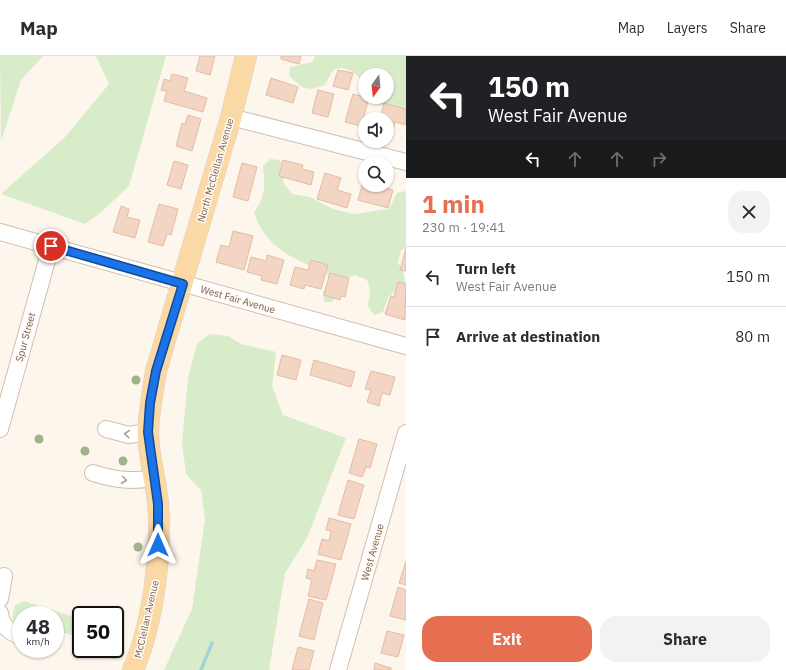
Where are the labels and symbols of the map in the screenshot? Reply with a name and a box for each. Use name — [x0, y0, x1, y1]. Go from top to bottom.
north arrow — [358, 68, 394, 104]
street label: North McClellan Avenue — [194, 116, 237, 224]
pin — [34, 229, 68, 263]
street label: West Fair Avenue — [199, 283, 277, 317]
street label: Spur Street — [13, 310, 38, 363]
one-way arrow — [124, 430, 130, 439]
one-way arrow — [121, 475, 127, 484]
street label: West Avenue — [358, 522, 387, 582]
position arrow — [137, 524, 179, 566]
street label: McClellan Avenue — [131, 578, 162, 659]
speed limit sign: 50 — [72, 606, 124, 658]

